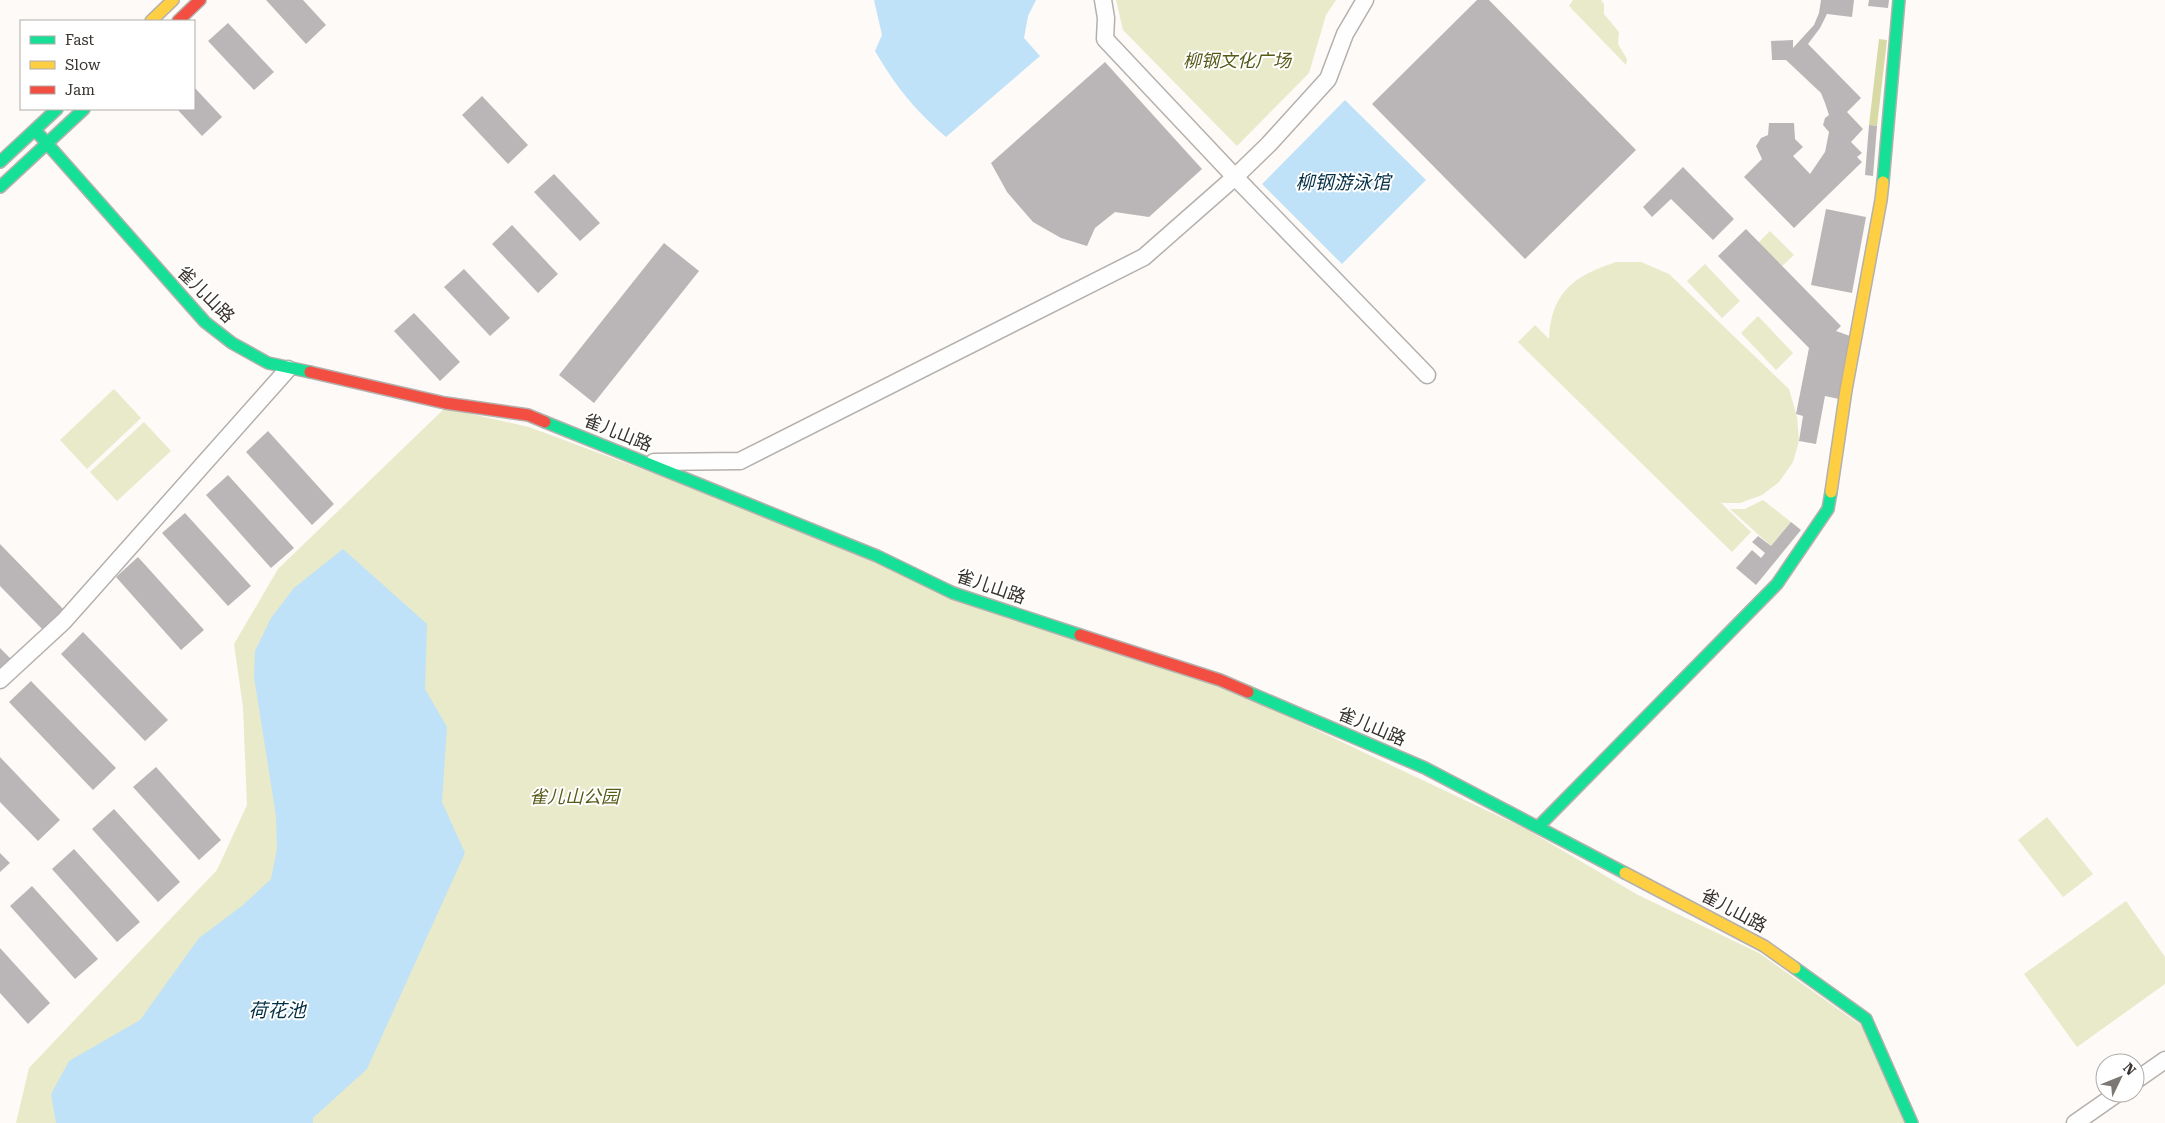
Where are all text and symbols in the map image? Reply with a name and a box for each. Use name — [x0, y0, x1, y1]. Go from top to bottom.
legend — [20, 20, 195, 110]
text: Fast — [65, 31, 95, 49]
park label: 柳钢文化广场 — [1183, 50, 1293, 71]
text: Slow — [65, 56, 101, 74]
text: Jam — [65, 81, 95, 99]
water label: 柳钢游泳馆 — [1295, 171, 1393, 194]
street label: 雀儿山路 — [173, 261, 239, 327]
street label: 雀儿山路 — [581, 409, 655, 455]
street label: 雀儿山路 — [954, 564, 1028, 608]
street label: 雀儿山路 — [1335, 702, 1409, 750]
park label: 雀儿山公园 — [529, 786, 622, 807]
street label: 雀儿山路 — [1697, 884, 1771, 936]
water label: 荷花池 — [248, 999, 307, 1022]
north arrow — [2095, 1053, 2145, 1103]
text: N — [2120, 1060, 2139, 1079]

